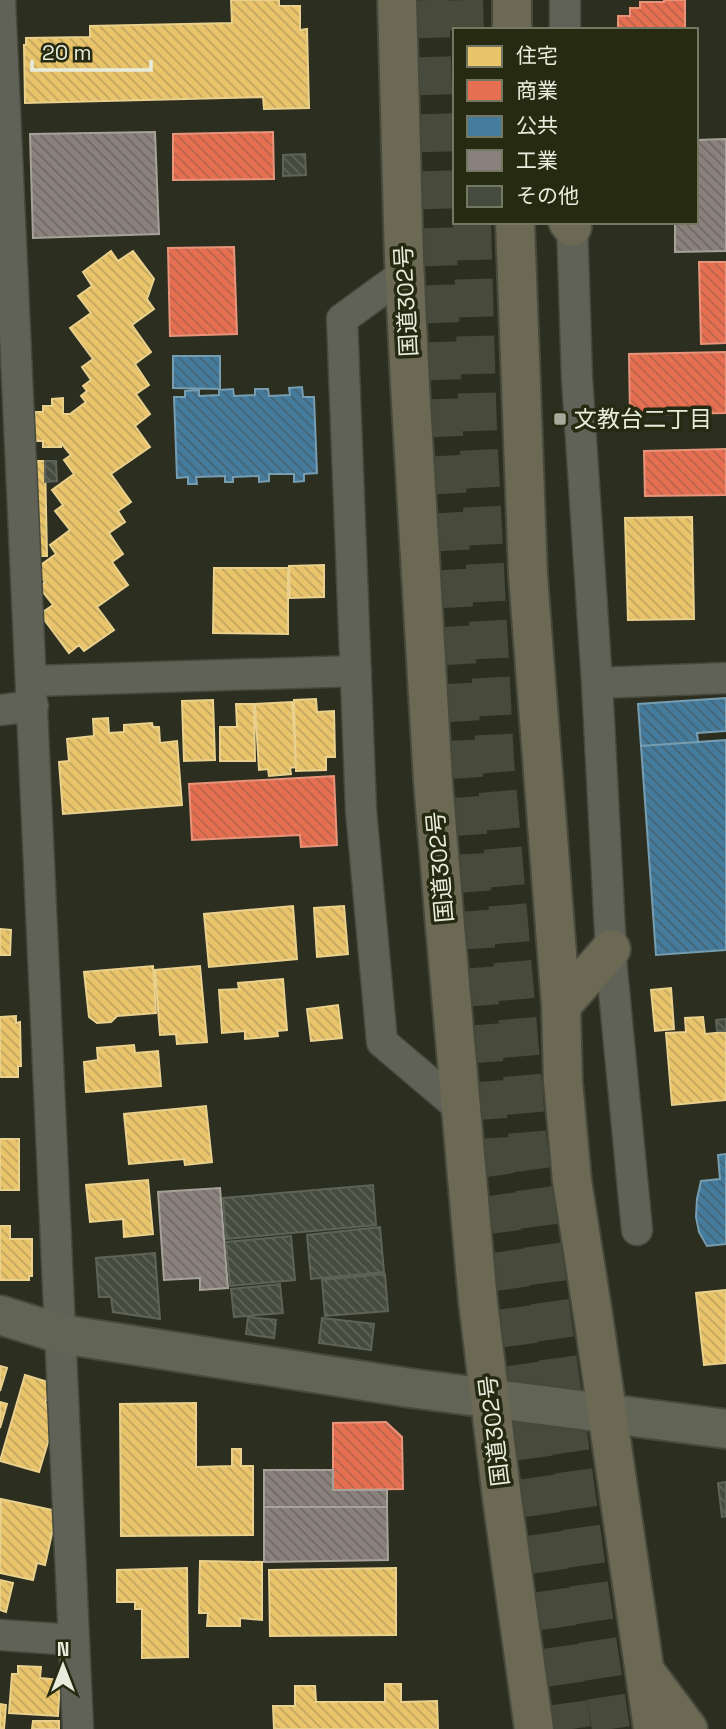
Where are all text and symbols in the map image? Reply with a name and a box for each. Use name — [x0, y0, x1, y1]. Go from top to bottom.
scale bar — [32, 28, 150, 72]
legend — [453, 28, 698, 224]
text: 20 m — [42, 39, 92, 66]
text: 住宅 — [516, 42, 558, 69]
text: 商業 — [516, 77, 558, 104]
text: 公共 — [516, 112, 558, 139]
text: 工業 — [516, 147, 558, 174]
text: その他 — [516, 182, 579, 209]
street label: 国道302号 — [388, 245, 424, 357]
place label: 文教台二丁目 — [574, 404, 712, 434]
marker: 文教台二丁目 — [552, 411, 568, 427]
street label: 国道302号 — [420, 810, 460, 924]
street label: 国道302号 — [472, 1374, 516, 1488]
north arrow — [28, 1631, 98, 1701]
text: N — [57, 1637, 69, 1662]

